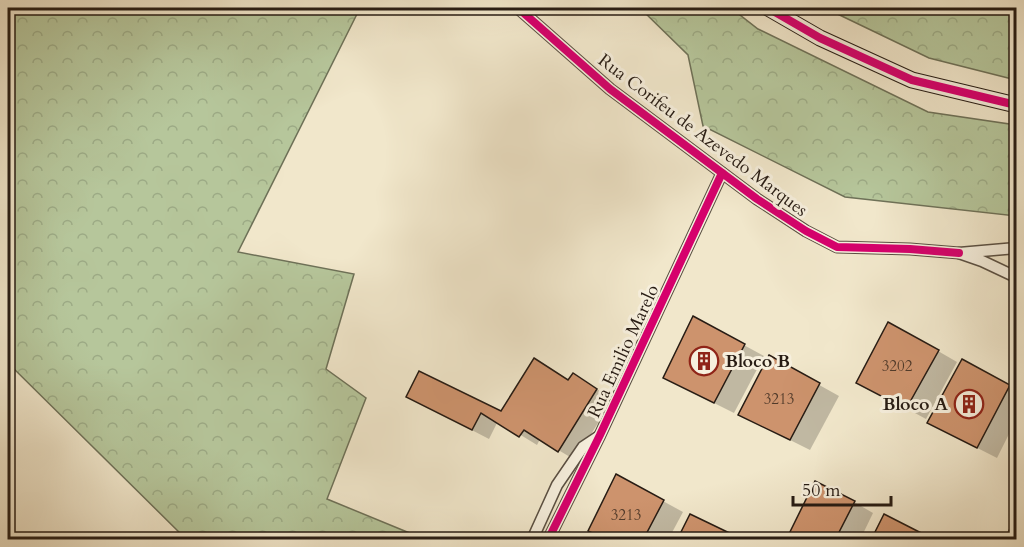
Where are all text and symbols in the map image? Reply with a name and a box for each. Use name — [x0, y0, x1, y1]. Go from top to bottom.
street label: Rua Corifeu de Azevedo Marques — [593, 48, 813, 223]
street label: Rua Emilio Marelo — [582, 280, 665, 422]
building icon: Bloco B — [688, 345, 720, 377]
place label: Bloco B — [725, 349, 790, 374]
house number: 3202 — [882, 356, 913, 376]
building icon: Bloco A — [953, 388, 985, 420]
house number: 3213 — [764, 389, 794, 409]
place label: Bloco A — [882, 392, 948, 417]
scale bar — [793, 469, 890, 507]
text: 50 m — [802, 478, 841, 503]
house number: 3213 — [611, 505, 641, 525]

